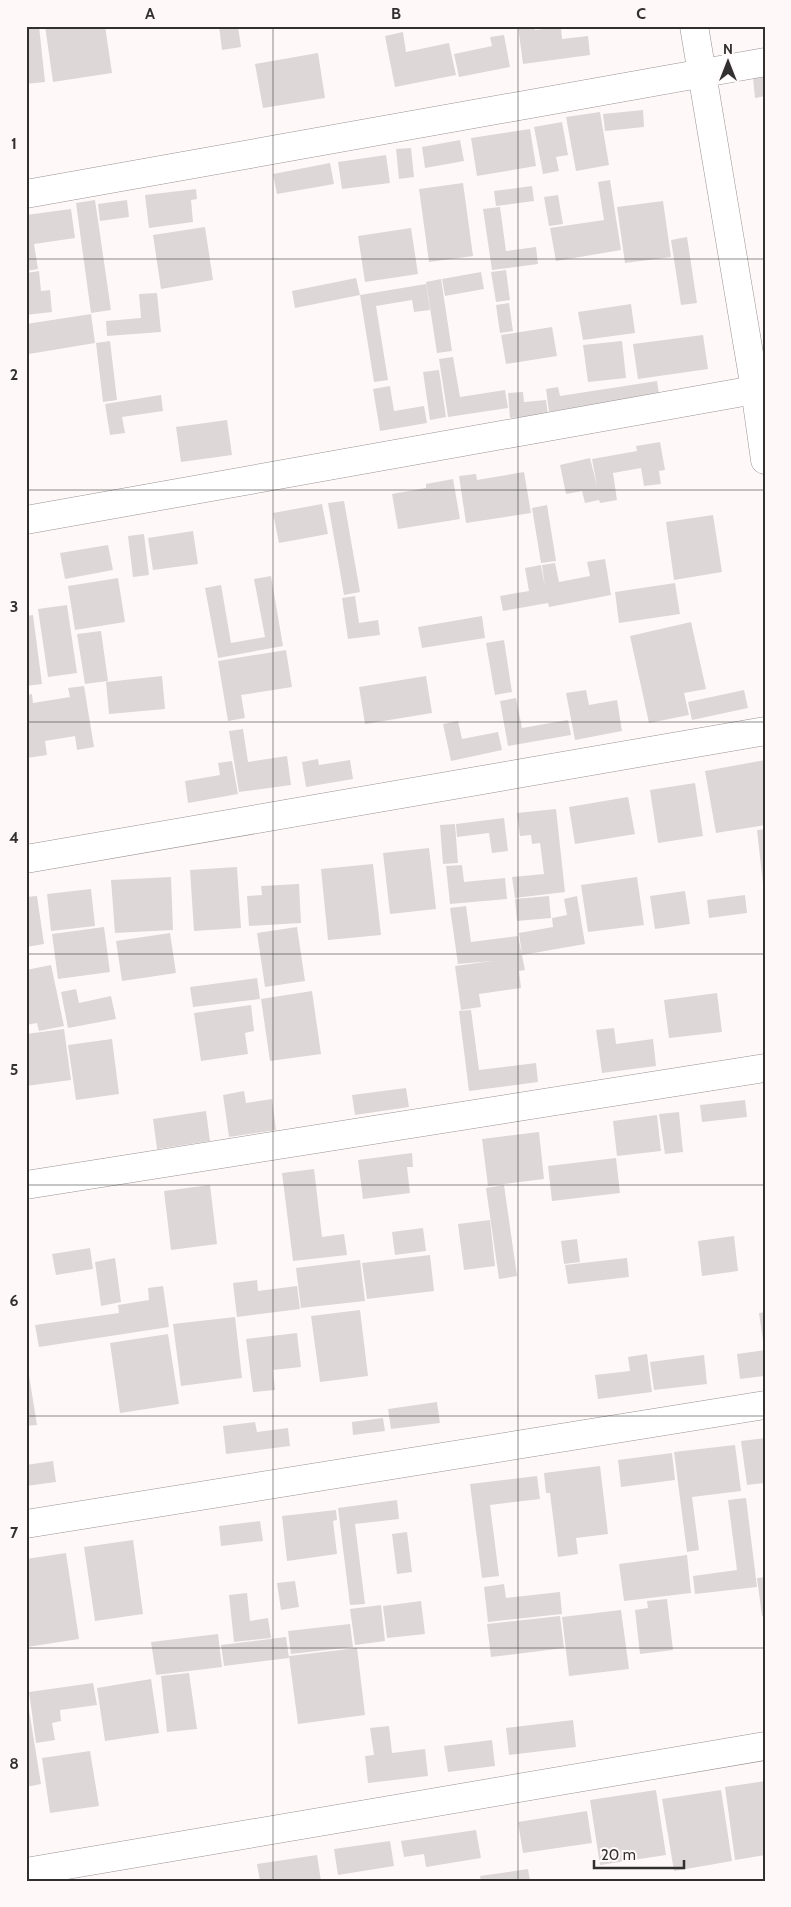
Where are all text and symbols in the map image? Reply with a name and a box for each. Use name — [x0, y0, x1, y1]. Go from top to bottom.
text: A — [145, 4, 155, 23]
text: B — [391, 4, 401, 23]
text: C — [636, 4, 646, 23]
north arrow — [704, 38, 754, 88]
text: N — [723, 40, 733, 58]
text: 1 — [11, 134, 17, 153]
text: 2 — [10, 365, 18, 384]
text: 3 — [10, 597, 18, 616]
text: 4 — [9, 828, 19, 847]
text: 5 — [10, 1060, 18, 1079]
text: 6 — [10, 1291, 19, 1310]
text: 7 — [10, 1523, 19, 1542]
text: 8 — [9, 1754, 19, 1773]
scale bar — [594, 1837, 684, 1869]
text: 20 m — [601, 1846, 636, 1864]

